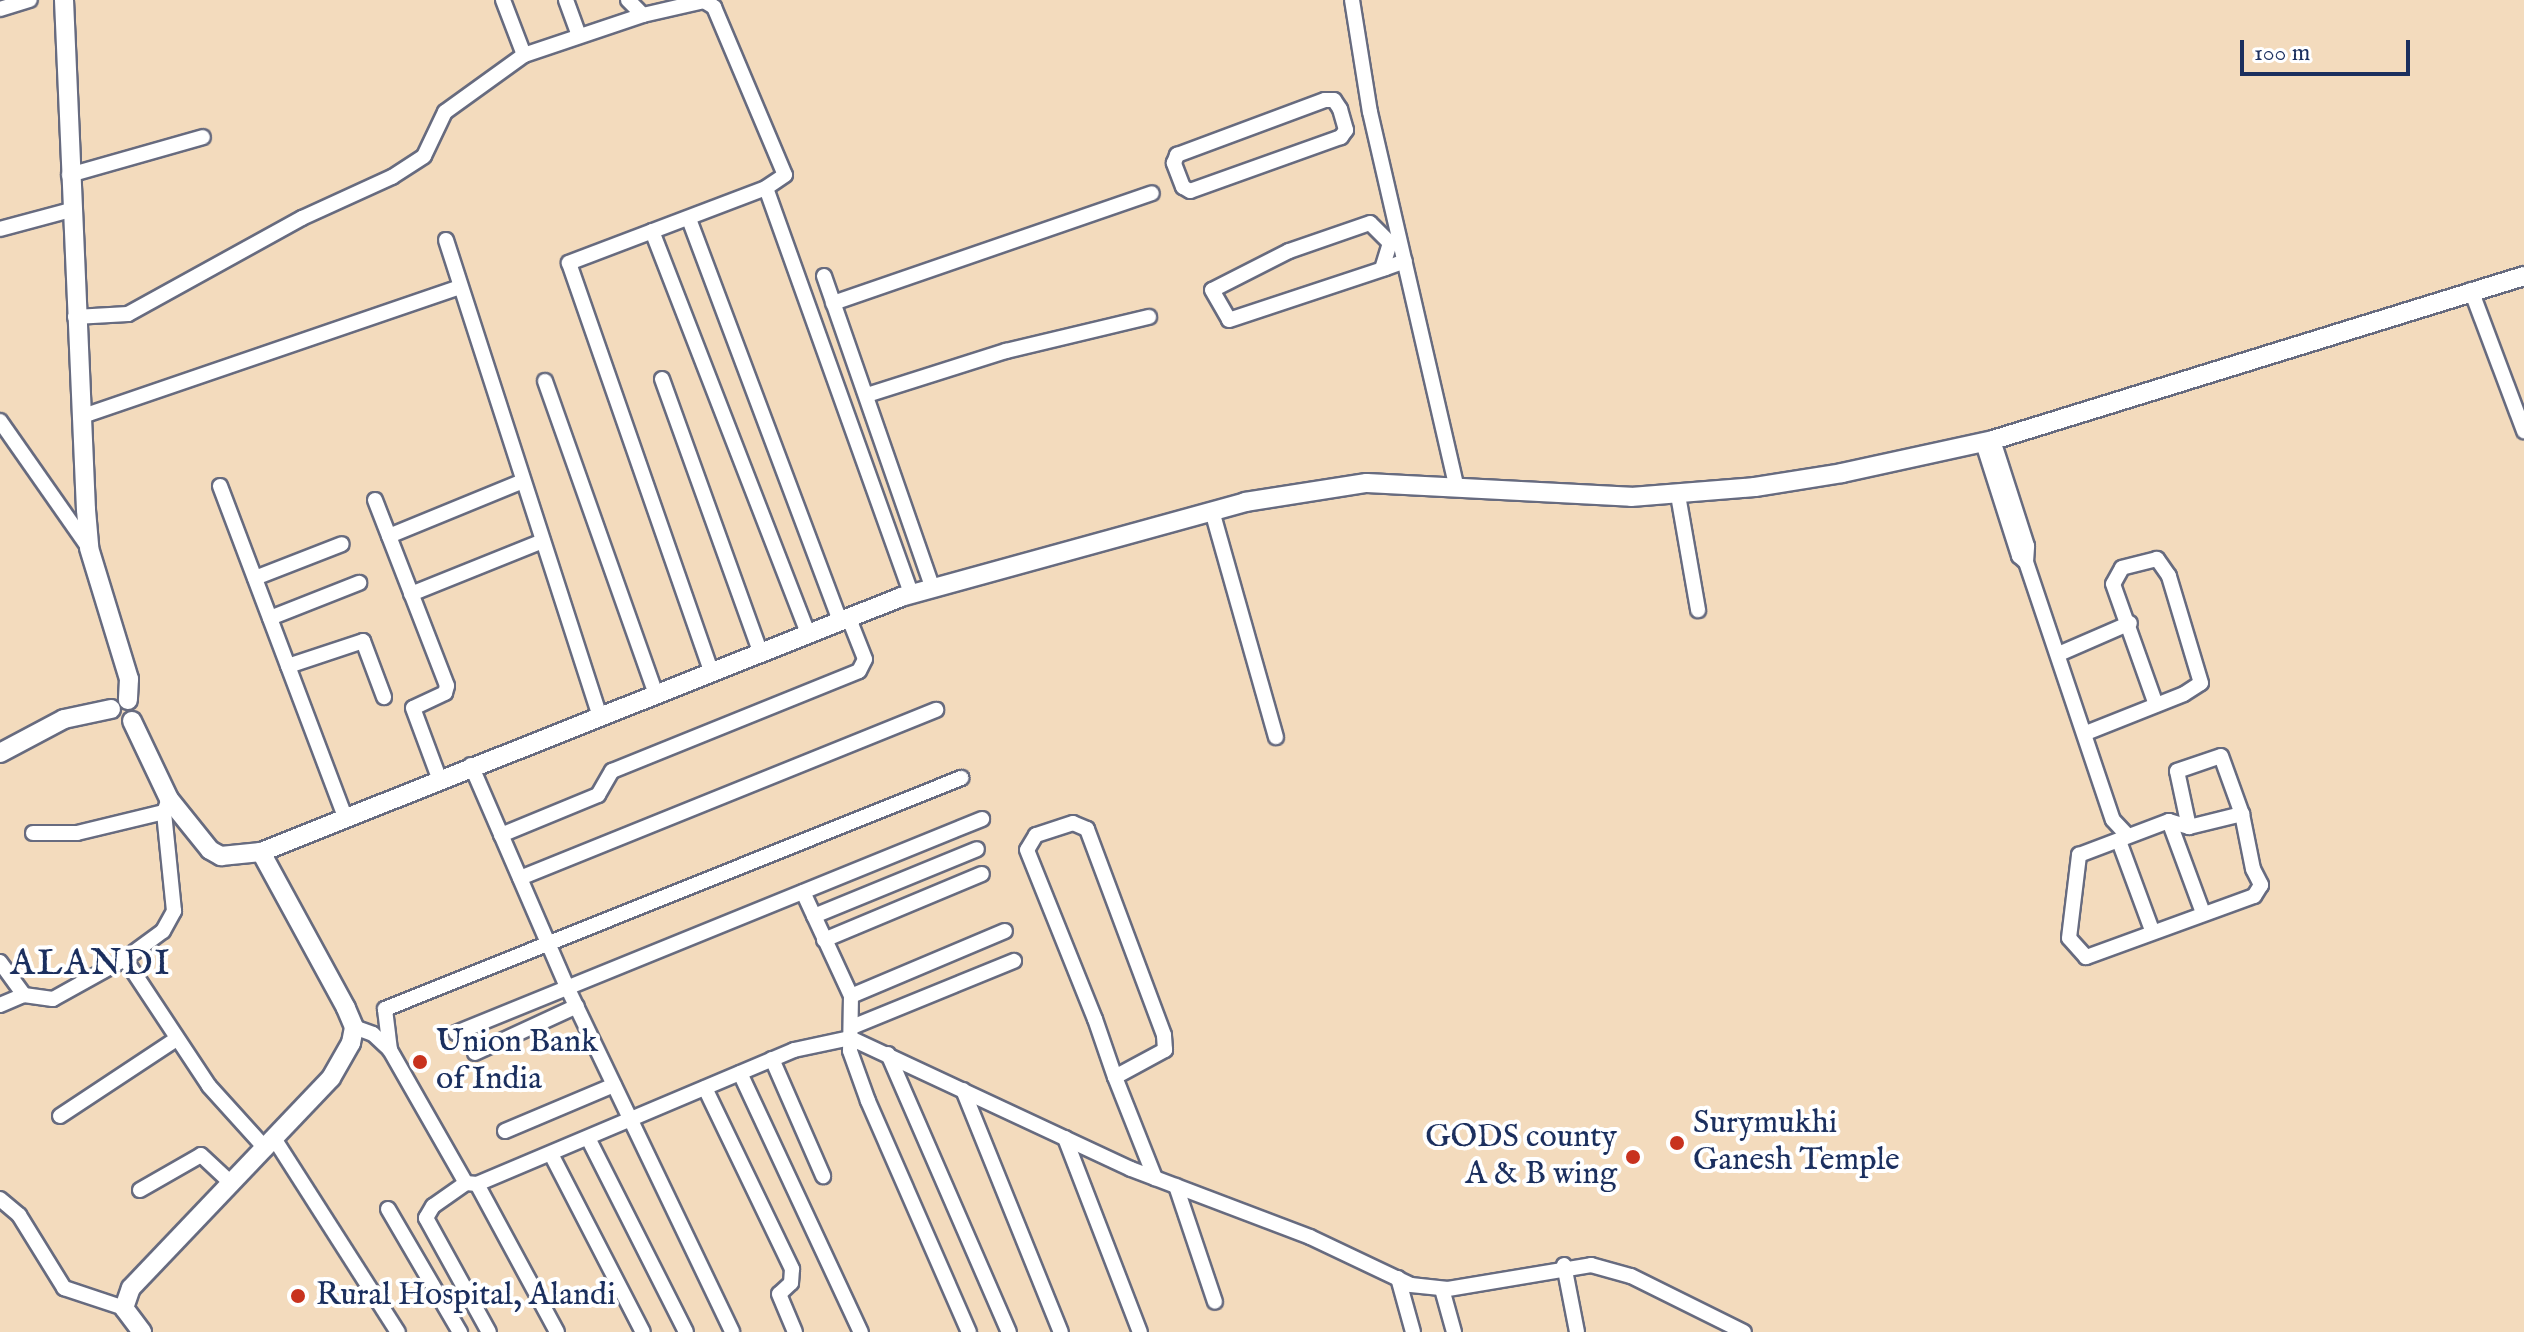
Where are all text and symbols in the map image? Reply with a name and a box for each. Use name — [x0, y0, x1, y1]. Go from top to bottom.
scale bar — [2244, 24, 2414, 74]
text: 100 m — [2254, 38, 2310, 69]
district label: ALANDI — [10, 943, 172, 987]
place label: Union Bank of India — [436, 1025, 598, 1100]
marker: Union Bank of India — [411, 1053, 429, 1071]
place label: Surymukhi Ganesh Temple — [1693, 1106, 1900, 1181]
place label: GODS county A & B wing — [1425, 1120, 1617, 1195]
marker: Surymukhi Ganesh Temple — [1668, 1134, 1686, 1152]
marker: GODS county A & B wing — [1624, 1148, 1642, 1166]
place label: Rural Hospital, Alandi — [316, 1277, 616, 1315]
marker: Rural Hospital, Alandi — [287, 1285, 309, 1307]

